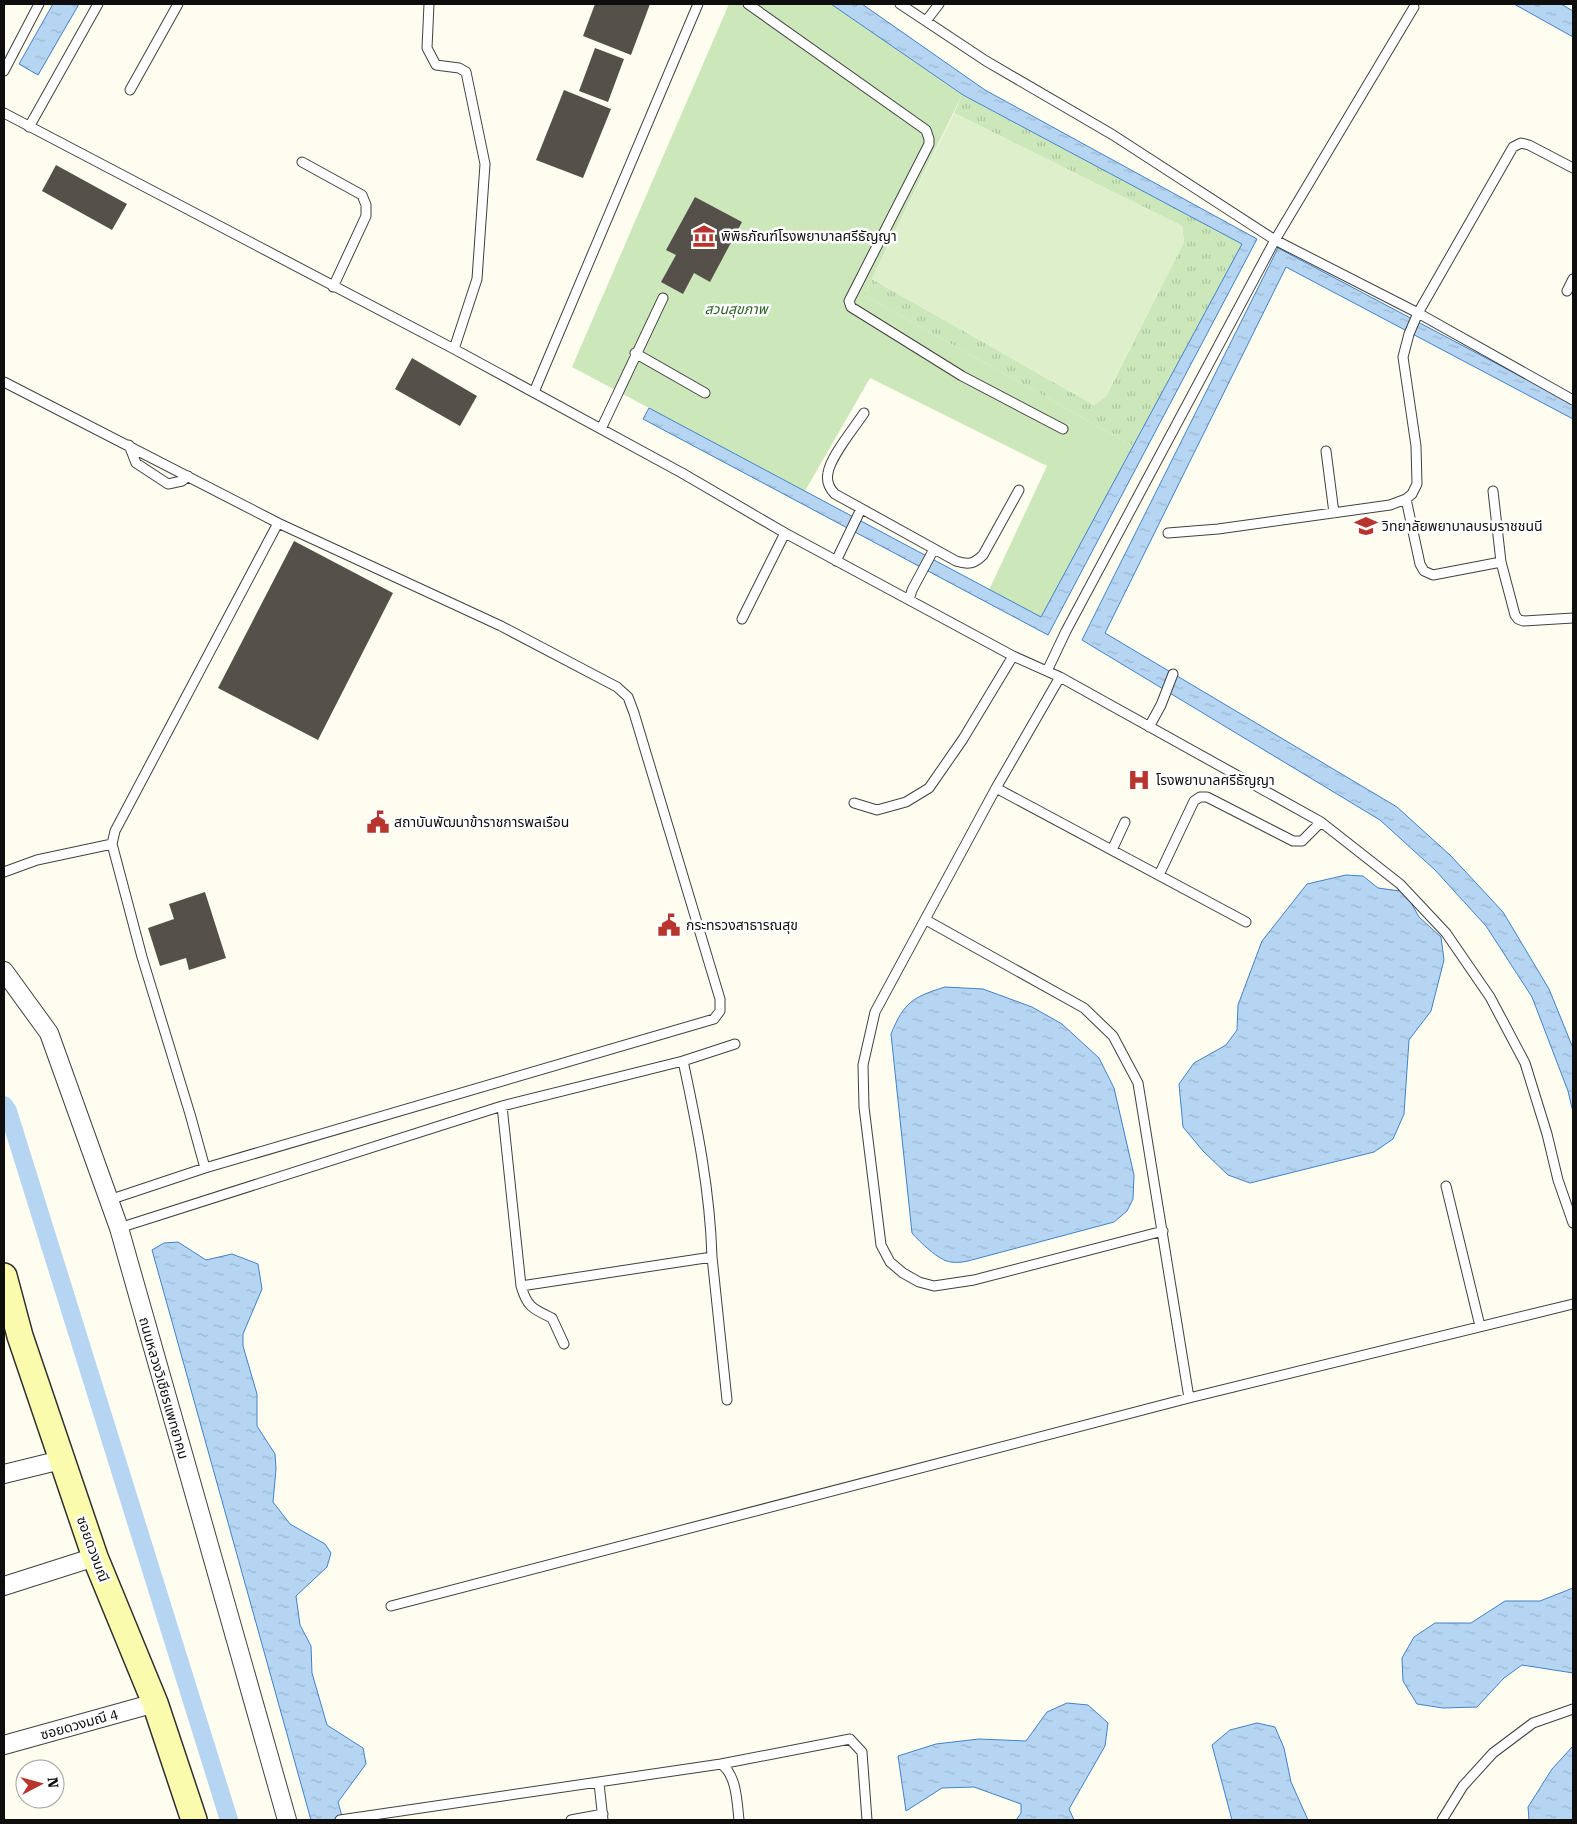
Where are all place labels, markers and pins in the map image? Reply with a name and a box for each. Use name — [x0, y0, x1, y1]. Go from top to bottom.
museum icon: พิพิธภัณฑ์โรงพยาบาลศรีธัญญา — [691, 223, 717, 249]
place label: พิพิธภัณฑ์โรงพยาบาลศรีธัญญา — [721, 228, 897, 244]
school or university icon: วิทยาลัยพยาบาลบรมราชชนนี — [1353, 513, 1379, 539]
place label: วิทยาลัยพยาบาลบรมราชชนนี — [1381, 518, 1543, 534]
hospital icon: โรงพยาบาลศรีธัญญา — [1126, 767, 1152, 793]
place label: โรงพยาบาลศรีธัญญา — [1156, 772, 1275, 788]
public building icon: สถาบันพัฒนาข้าราชการพลเรือน — [365, 809, 391, 835]
place label: สถาบันพัฒนาข้าราชการพลเรือน — [394, 814, 569, 830]
public building icon: กระทรวงสาธารณสุข — [656, 912, 682, 938]
place label: กระทรวงสาธารณสุข — [686, 917, 798, 934]

